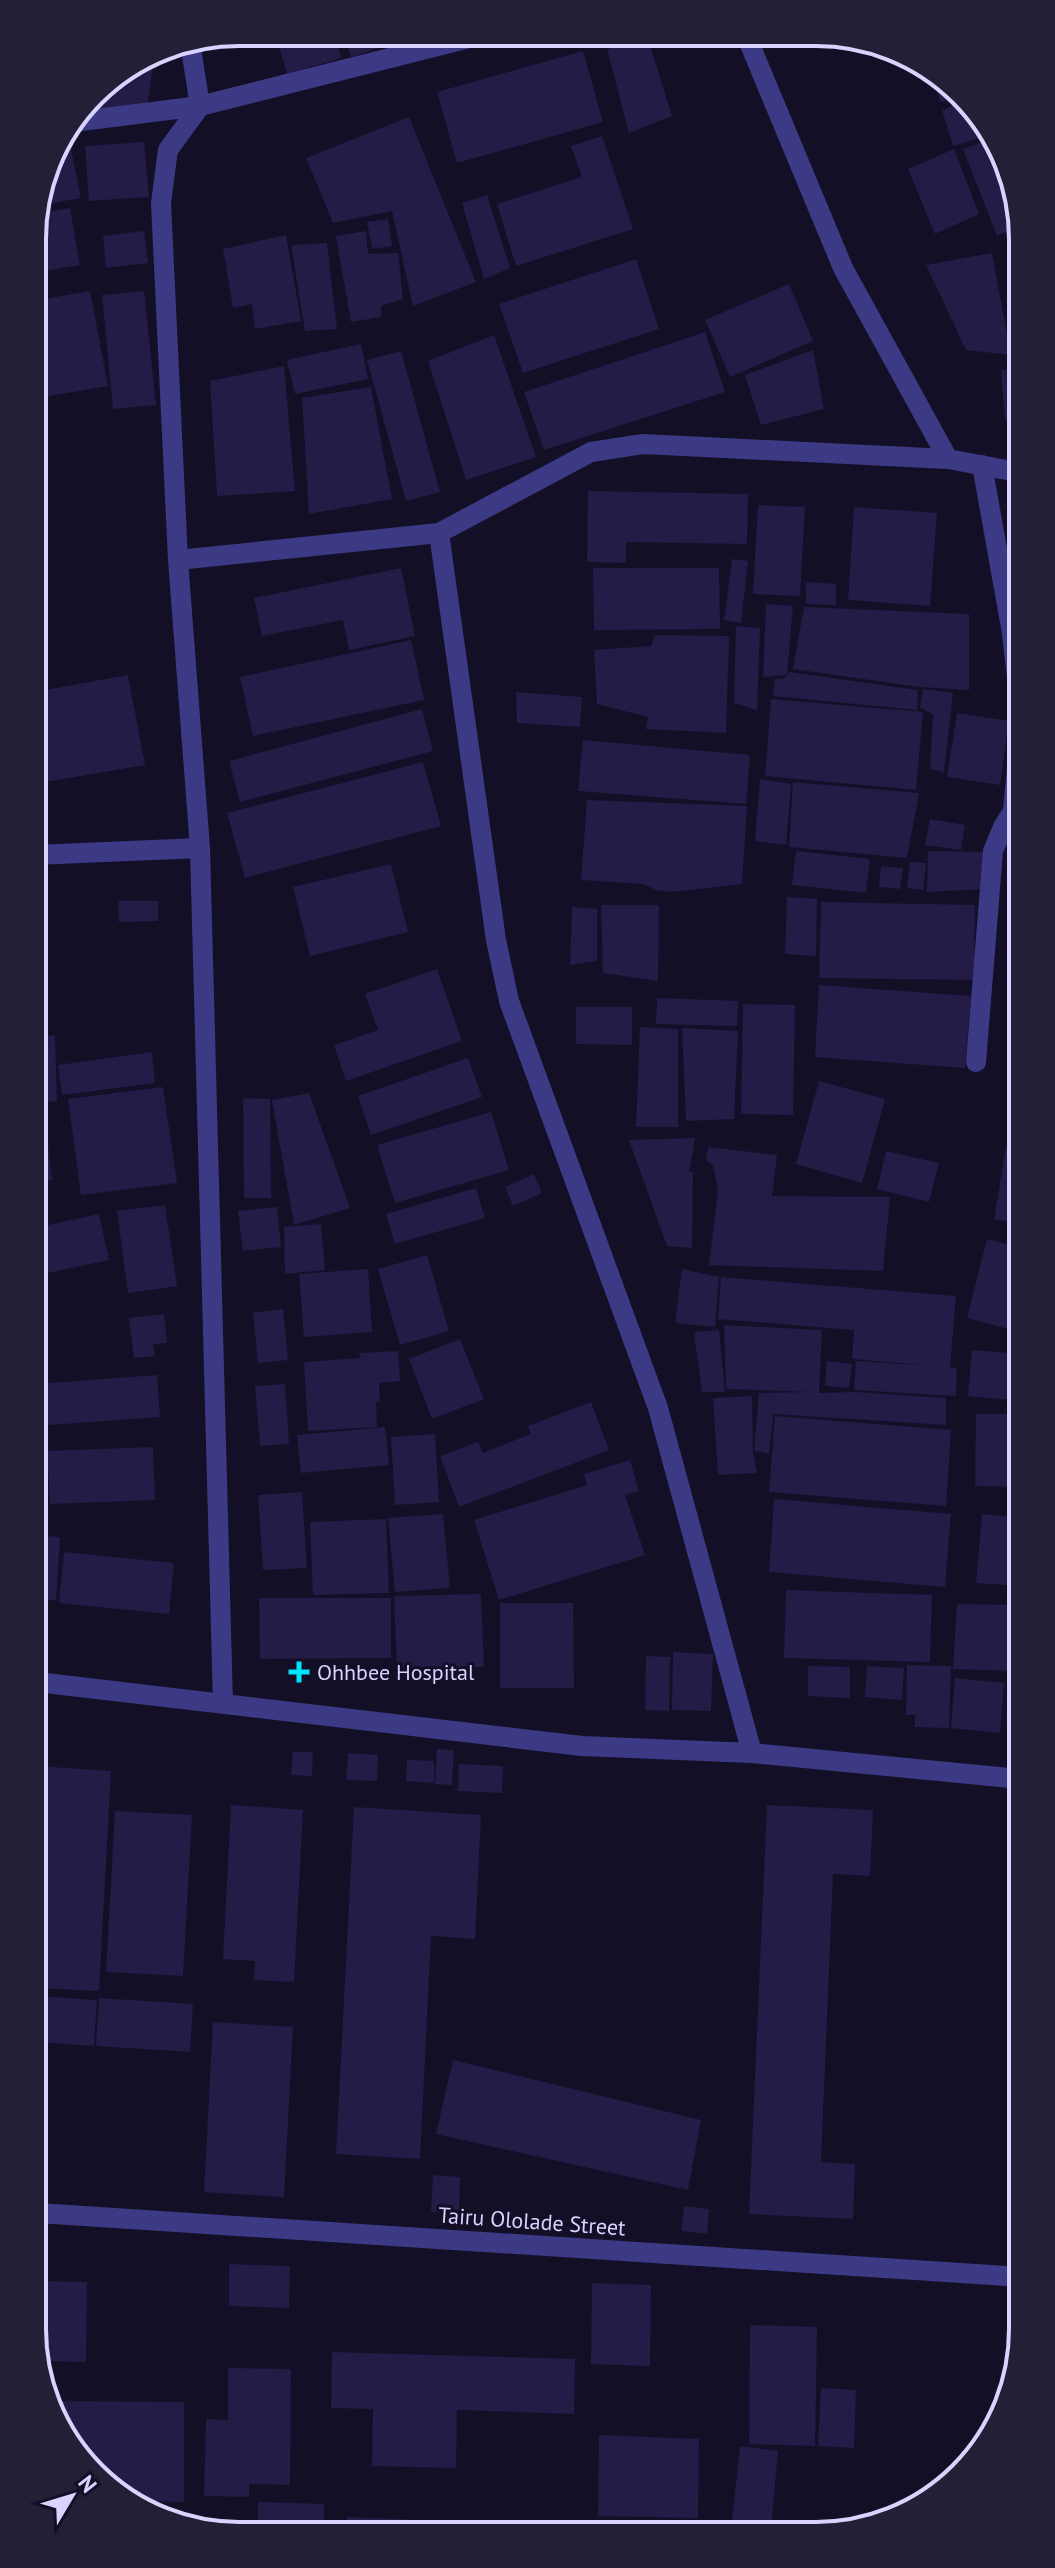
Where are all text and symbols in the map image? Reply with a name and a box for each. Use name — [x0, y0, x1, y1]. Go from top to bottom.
place label: Ohhbee Hospital — [317, 1658, 475, 1686]
marker: Ohhbee Hospital — [288, 1661, 310, 1683]
street label: Tairu Ololade Street — [437, 2200, 627, 2242]
north arrow — [32, 2456, 112, 2536]
text: N — [72, 2469, 103, 2498]

